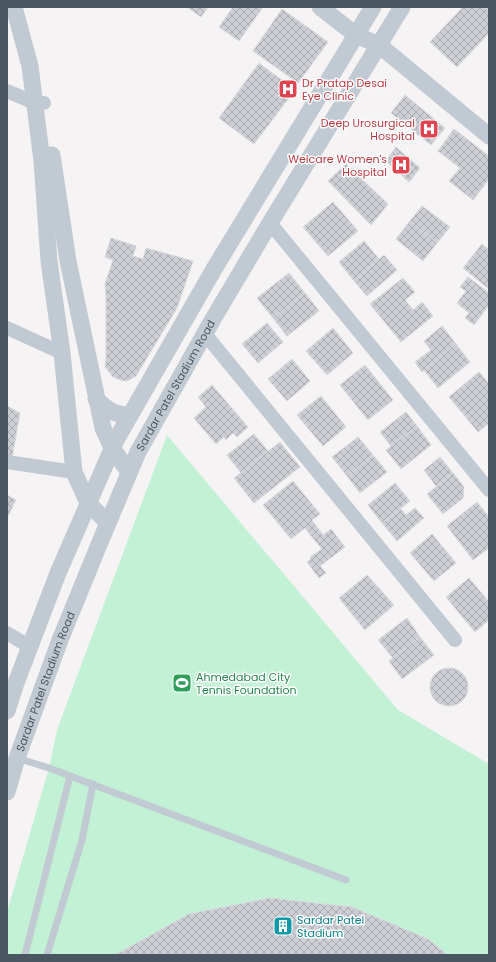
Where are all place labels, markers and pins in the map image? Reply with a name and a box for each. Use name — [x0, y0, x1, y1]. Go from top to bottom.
place label: Dr Pratap Desai Eye Clinic — [302, 75, 387, 104]
hospital icon: Dr Pratap Desai Eye Clinic — [277, 78, 299, 100]
place label: Deep Urosurgical Hospital — [321, 115, 415, 144]
hospital icon: Deep Urosurgical Hospital — [418, 118, 440, 140]
place label: Welcare Women's Hospital — [288, 151, 387, 180]
hospital icon: Welcare Women's Hospital — [390, 154, 412, 176]
place label: Ahmedabad City Tennis Foundation — [196, 669, 297, 698]
sports icon: Ahmedabad City Tennis Foundation — [171, 672, 193, 694]
place label: Sardar Patel Stadium — [297, 912, 364, 941]
building icon: Sardar Patel Stadium — [272, 915, 294, 937]

